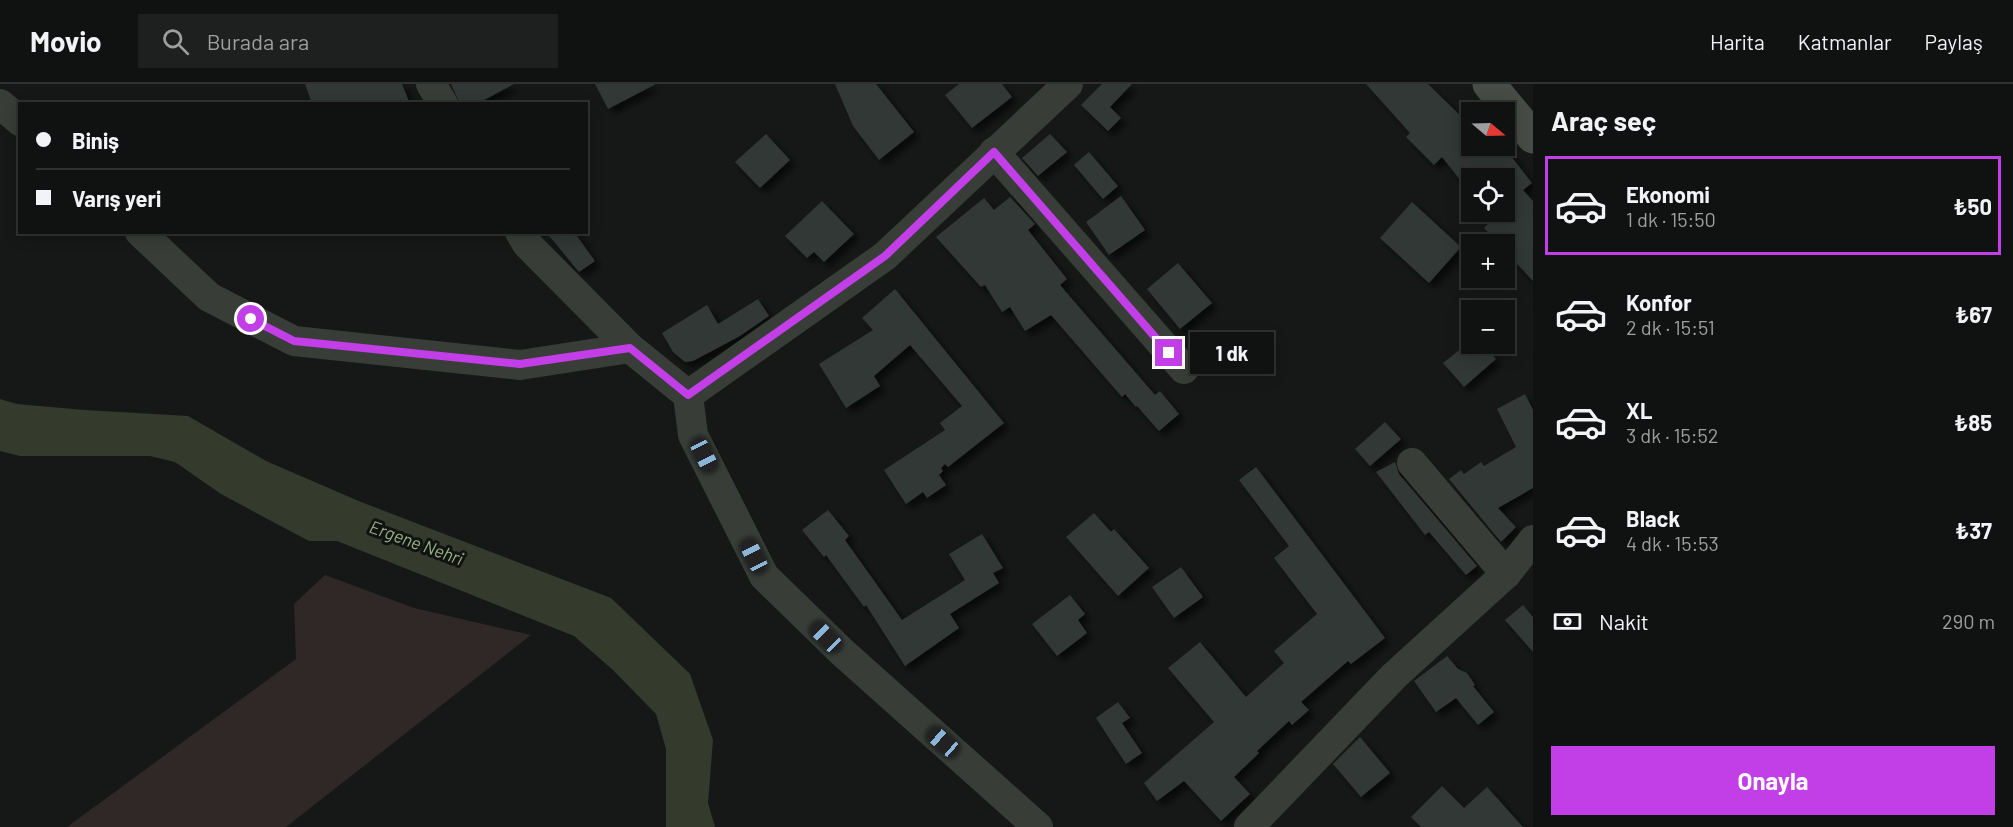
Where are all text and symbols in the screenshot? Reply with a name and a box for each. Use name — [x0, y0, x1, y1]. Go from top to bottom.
search box — [138, 14, 558, 68]
text: Movio — [30, 24, 102, 58]
icon: search — [159, 25, 192, 58]
text: Burada ara — [207, 28, 309, 54]
text: Harita — [1710, 29, 1765, 54]
text: Katmanlar — [1798, 29, 1892, 54]
text: Paylaş — [1925, 29, 1983, 54]
north arrow — [1461, 102, 1515, 156]
map controls — [1461, 102, 1515, 354]
text: Araç seç — [1551, 104, 1656, 136]
text: Biniş — [72, 127, 119, 153]
button: locate — [1461, 168, 1515, 222]
icon: car — [1554, 179, 1608, 233]
text: Ekonomi — [1626, 181, 1710, 207]
text: Varış yeri — [72, 185, 161, 211]
text: ₺50 — [1953, 193, 1992, 219]
text: 1 dk · 15:50 — [1626, 207, 1716, 231]
button: + — [1461, 234, 1515, 288]
icon: car — [1554, 287, 1608, 341]
text: Konfor — [1626, 289, 1692, 315]
button: − — [1461, 300, 1515, 354]
text: ₺67 — [1955, 301, 1992, 327]
route start — [237, 305, 264, 332]
text: 2 dk · 15:51 — [1626, 315, 1715, 339]
callout: 1 dk — [1190, 332, 1274, 374]
route end — [1155, 339, 1182, 366]
text: 1 dk — [1215, 341, 1249, 365]
icon: car — [1554, 395, 1608, 449]
text: XL — [1626, 397, 1652, 423]
text: ₺85 — [1954, 409, 1992, 435]
text: 3 dk · 15:52 — [1626, 423, 1719, 447]
car — [688, 435, 720, 475]
icon: car — [1554, 503, 1608, 557]
text: Black — [1626, 505, 1680, 531]
water label: Ergene Nehri — [367, 515, 466, 569]
text: ₺37 — [1955, 517, 1992, 543]
text: 4 dk · 15:53 — [1626, 531, 1719, 555]
car — [738, 536, 770, 576]
icon: cash — [1551, 605, 1584, 638]
text: Nakit — [1599, 608, 1649, 634]
text: 290 m — [1942, 609, 1995, 633]
car — [807, 618, 845, 656]
car — [924, 723, 962, 761]
button: Onayla — [1551, 746, 1995, 815]

